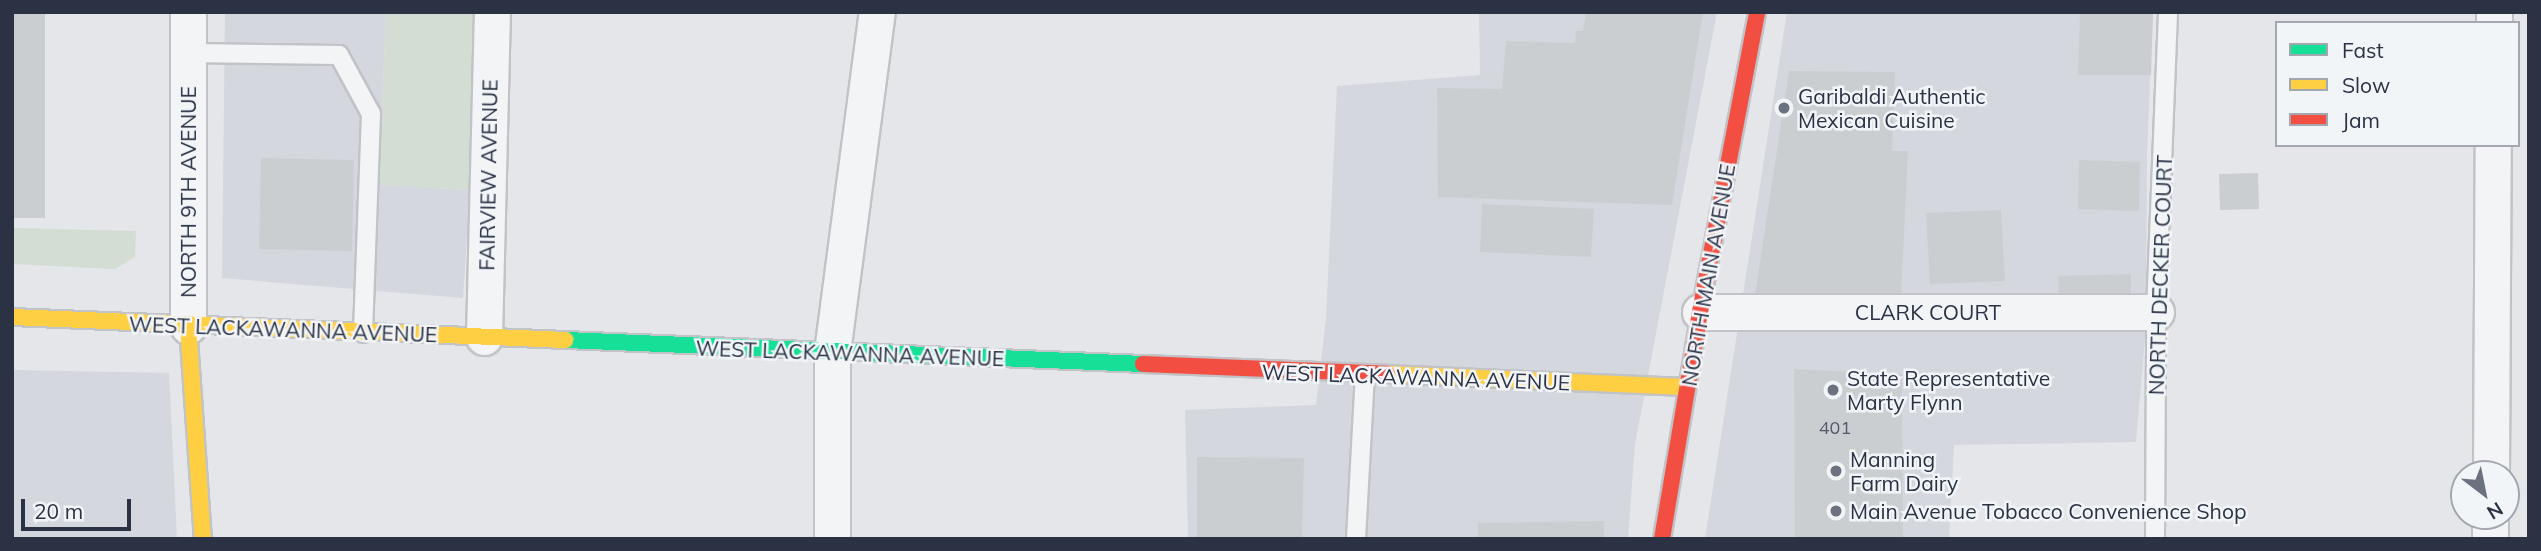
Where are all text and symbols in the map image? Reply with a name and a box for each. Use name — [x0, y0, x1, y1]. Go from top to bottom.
legend — [2275, 21, 2520, 147]
text: Fast — [2342, 37, 2384, 63]
text: Slow — [2342, 72, 2390, 98]
street label: FAIRVIEW AVENUE — [474, 79, 502, 271]
place label: Garibaldi Authentic Mexican Cuisine — [1798, 83, 1986, 133]
street label: NORTH 9TH AVENUE — [175, 86, 201, 298]
marker: Garibaldi Authentic Mexican Cuisine — [1776, 100, 1792, 116]
text: Jam — [2342, 107, 2380, 133]
street label: NORTH DECKER COURT — [2143, 154, 2177, 396]
street label: NORTH MAIN AVENUE — [1676, 162, 1740, 388]
street label: CLARK COURT — [1855, 299, 2001, 325]
street label: WEST LACKAWANNA AVENUE — [128, 311, 438, 347]
street label: WEST LACKAWANNA AVENUE — [695, 335, 1005, 371]
street label: WEST LACKAWANNA AVENUE — [1261, 359, 1571, 395]
place label: State Representative Marty Flynn — [1847, 365, 2050, 415]
marker: State Representative Marty Flynn — [1825, 382, 1841, 398]
house number: 401 — [1819, 417, 1851, 439]
place label: Manning Farm Dairy — [1850, 446, 1958, 496]
north arrow — [2450, 460, 2520, 530]
marker: Manning Farm Dairy — [1828, 463, 1844, 479]
scale bar — [24, 484, 135, 528]
text: N — [2483, 497, 2508, 525]
text: 20 m — [34, 498, 83, 524]
place label: Main Avenue Tobacco Convenience Shop — [1850, 498, 2246, 524]
marker: Main Avenue Tobacco Convenience Shop — [1828, 503, 1844, 519]

